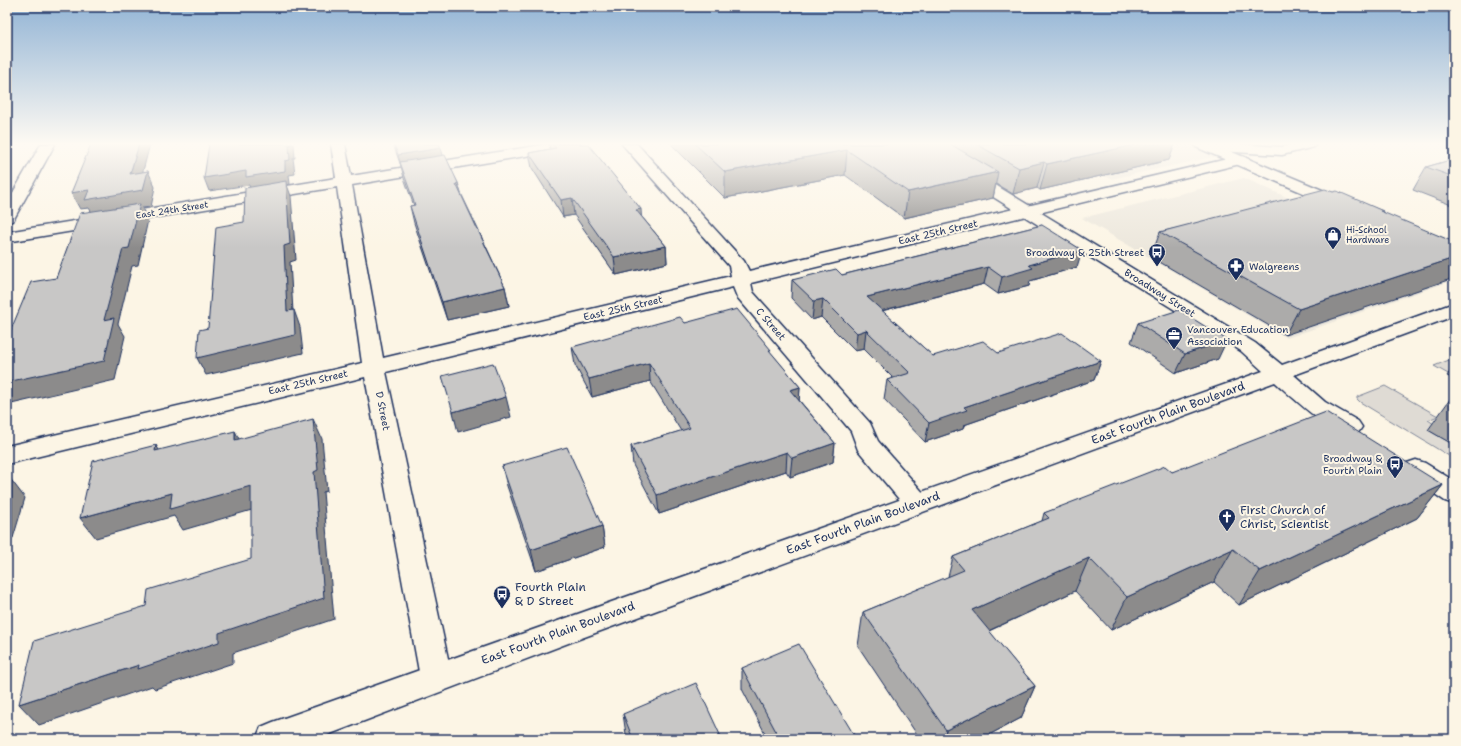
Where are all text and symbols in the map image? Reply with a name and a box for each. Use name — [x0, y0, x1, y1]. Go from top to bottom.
street label: East 24th Street — [135, 198, 209, 222]
street label: East 25th Street — [897, 217, 979, 247]
place label: Hi-School Hardware — [1346, 224, 1389, 246]
shop icon: Hi-School Hardware — [1323, 225, 1343, 250]
bus stop icon: Broadway & 25th Street — [1147, 242, 1167, 267]
place label: Broadway & 25th Street — [1026, 246, 1144, 259]
pharmacy icon: Walgreens — [1226, 256, 1246, 281]
place label: Walgreens — [1249, 260, 1300, 273]
street label: Broadway Street — [1122, 266, 1198, 320]
street label: East 25th Street — [582, 293, 664, 323]
street label: C Street — [753, 305, 789, 343]
place label: Vancouver Education Association — [1187, 323, 1288, 348]
office icon: Vancouver Education Association — [1164, 325, 1184, 350]
street label: East 25th Street — [267, 367, 349, 397]
street label: East Fourth Plain Boulevard — [1089, 378, 1247, 448]
street label: D Street — [373, 390, 393, 432]
place label: Broadway & Fourth Plain — [1323, 452, 1383, 477]
bus stop icon: Broadway & Fourth Plain — [1385, 454, 1405, 479]
street label: East Fourth Plain Boulevard — [784, 488, 942, 558]
place label: First Church of Christ, Scientist — [1240, 502, 1329, 532]
church icon: First Church of Christ, Scientist — [1217, 507, 1237, 532]
place label: Fourth Plain & D Street — [515, 579, 586, 609]
bus stop icon: Fourth Plain & D Street — [492, 584, 512, 609]
street label: East Fourth Plain Boulevard — [479, 598, 637, 668]

